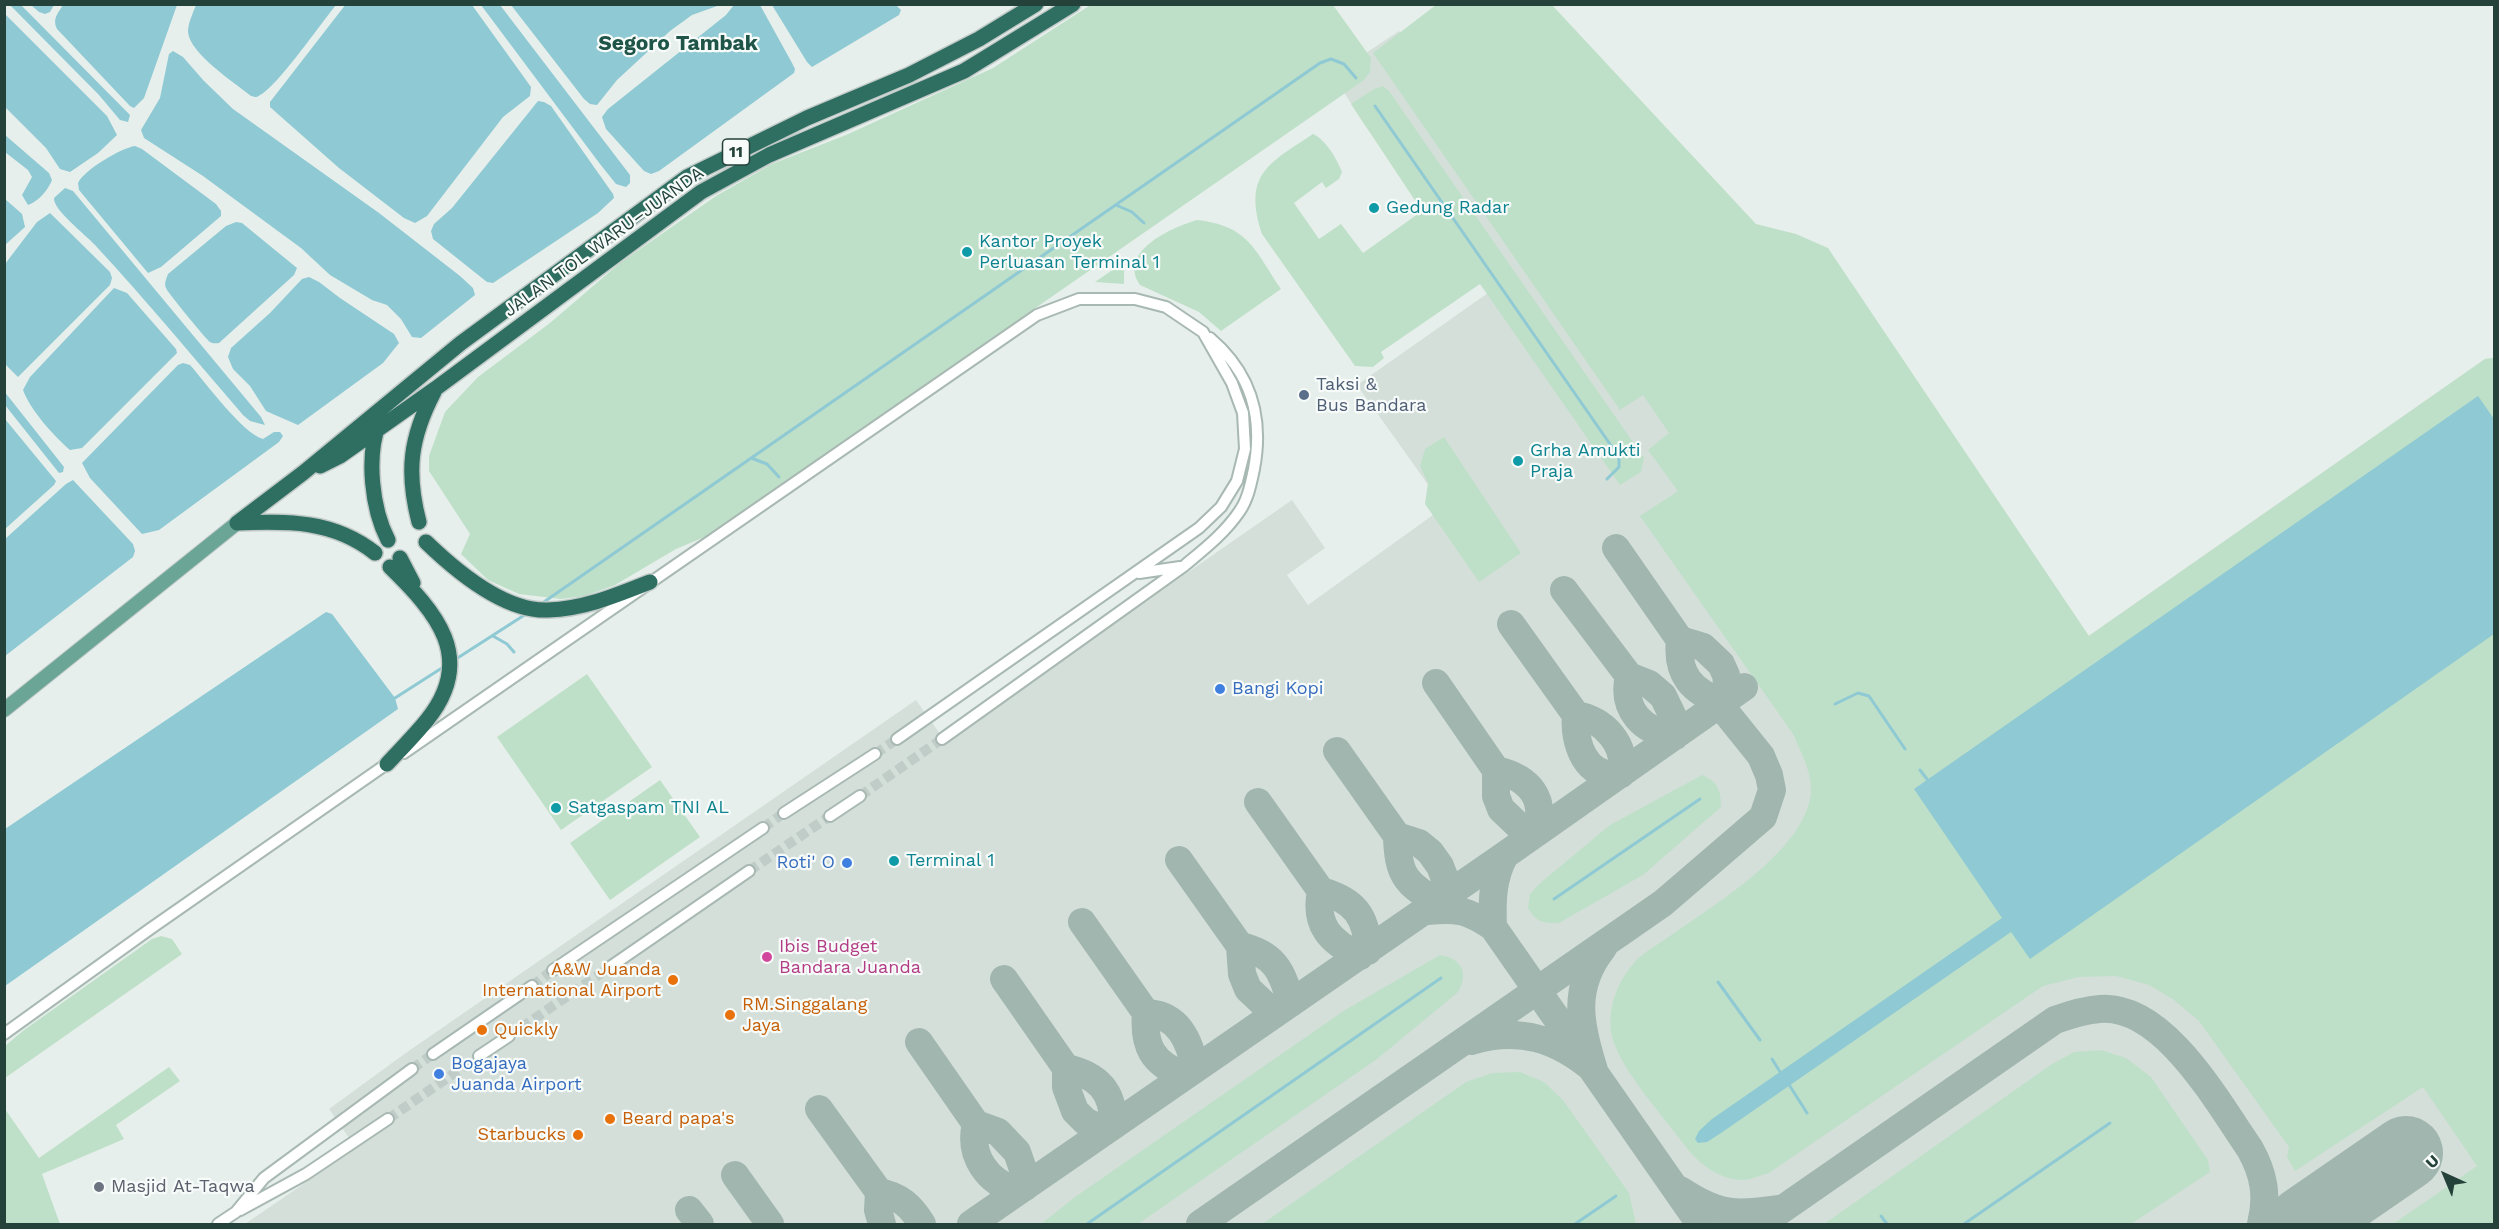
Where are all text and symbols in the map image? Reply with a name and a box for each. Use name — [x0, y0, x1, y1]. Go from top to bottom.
district label: Segoro Tambak — [598, 31, 758, 57]
road number: 11 — [722, 139, 750, 165]
street label: JALAN TOL WARU–JUANDA — [500, 162, 708, 322]
place label: Gedung Radar — [1386, 197, 1510, 219]
marker: Gedung Radar — [1367, 201, 1381, 215]
place label: Kantor Proyek Perluasan Terminal 1 — [979, 231, 1160, 274]
marker: Kantor Proyek Perluasan Terminal 1 — [960, 245, 974, 259]
place label: Taksi & Bus Bandara — [1316, 374, 1426, 416]
marker: Taksi & Bus Bandara — [1297, 388, 1311, 402]
place label: Grha Amukti Praja — [1530, 440, 1641, 482]
marker: Grha Amukti Praja — [1511, 454, 1525, 468]
place label: Bangi Kopi — [1232, 678, 1324, 700]
marker: Bangi Kopi — [1213, 682, 1227, 696]
place label: Satgaspam TNI AL — [568, 797, 729, 819]
marker: Satgaspam TNI AL — [549, 801, 563, 815]
place label: Terminal 1 — [906, 850, 995, 872]
place label: Roti' O — [777, 852, 835, 874]
marker: Terminal 1 — [887, 854, 901, 868]
marker: Roti' O — [840, 856, 854, 870]
place label: Ibis Budget Bandara Juanda — [779, 936, 921, 978]
marker: Ibis Budget Bandara Juanda — [760, 950, 774, 964]
place label: A&W Juanda International Airport — [482, 959, 661, 1002]
marker: A&W Juanda International Airport — [666, 973, 680, 987]
place label: RM.Singgalang Jaya — [742, 994, 867, 1036]
marker: RM.Singgalang Jaya — [723, 1008, 737, 1022]
place label: Quickly — [494, 1019, 558, 1041]
marker: Quickly — [475, 1023, 489, 1037]
place label: Bogajaya Juanda Airport — [451, 1053, 582, 1096]
marker: Bogajaya Juanda Airport — [432, 1067, 446, 1081]
place label: Beard papa's — [622, 1108, 734, 1130]
marker: Beard papa's — [603, 1112, 617, 1126]
place label: Starbucks — [477, 1124, 566, 1146]
marker: Starbucks — [571, 1128, 585, 1142]
north arrow — [2415, 1145, 2475, 1205]
text: U — [2421, 1151, 2443, 1172]
place label: Masjid At-Taqwa — [111, 1176, 255, 1198]
marker: Masjid At-Taqwa — [92, 1180, 106, 1194]

